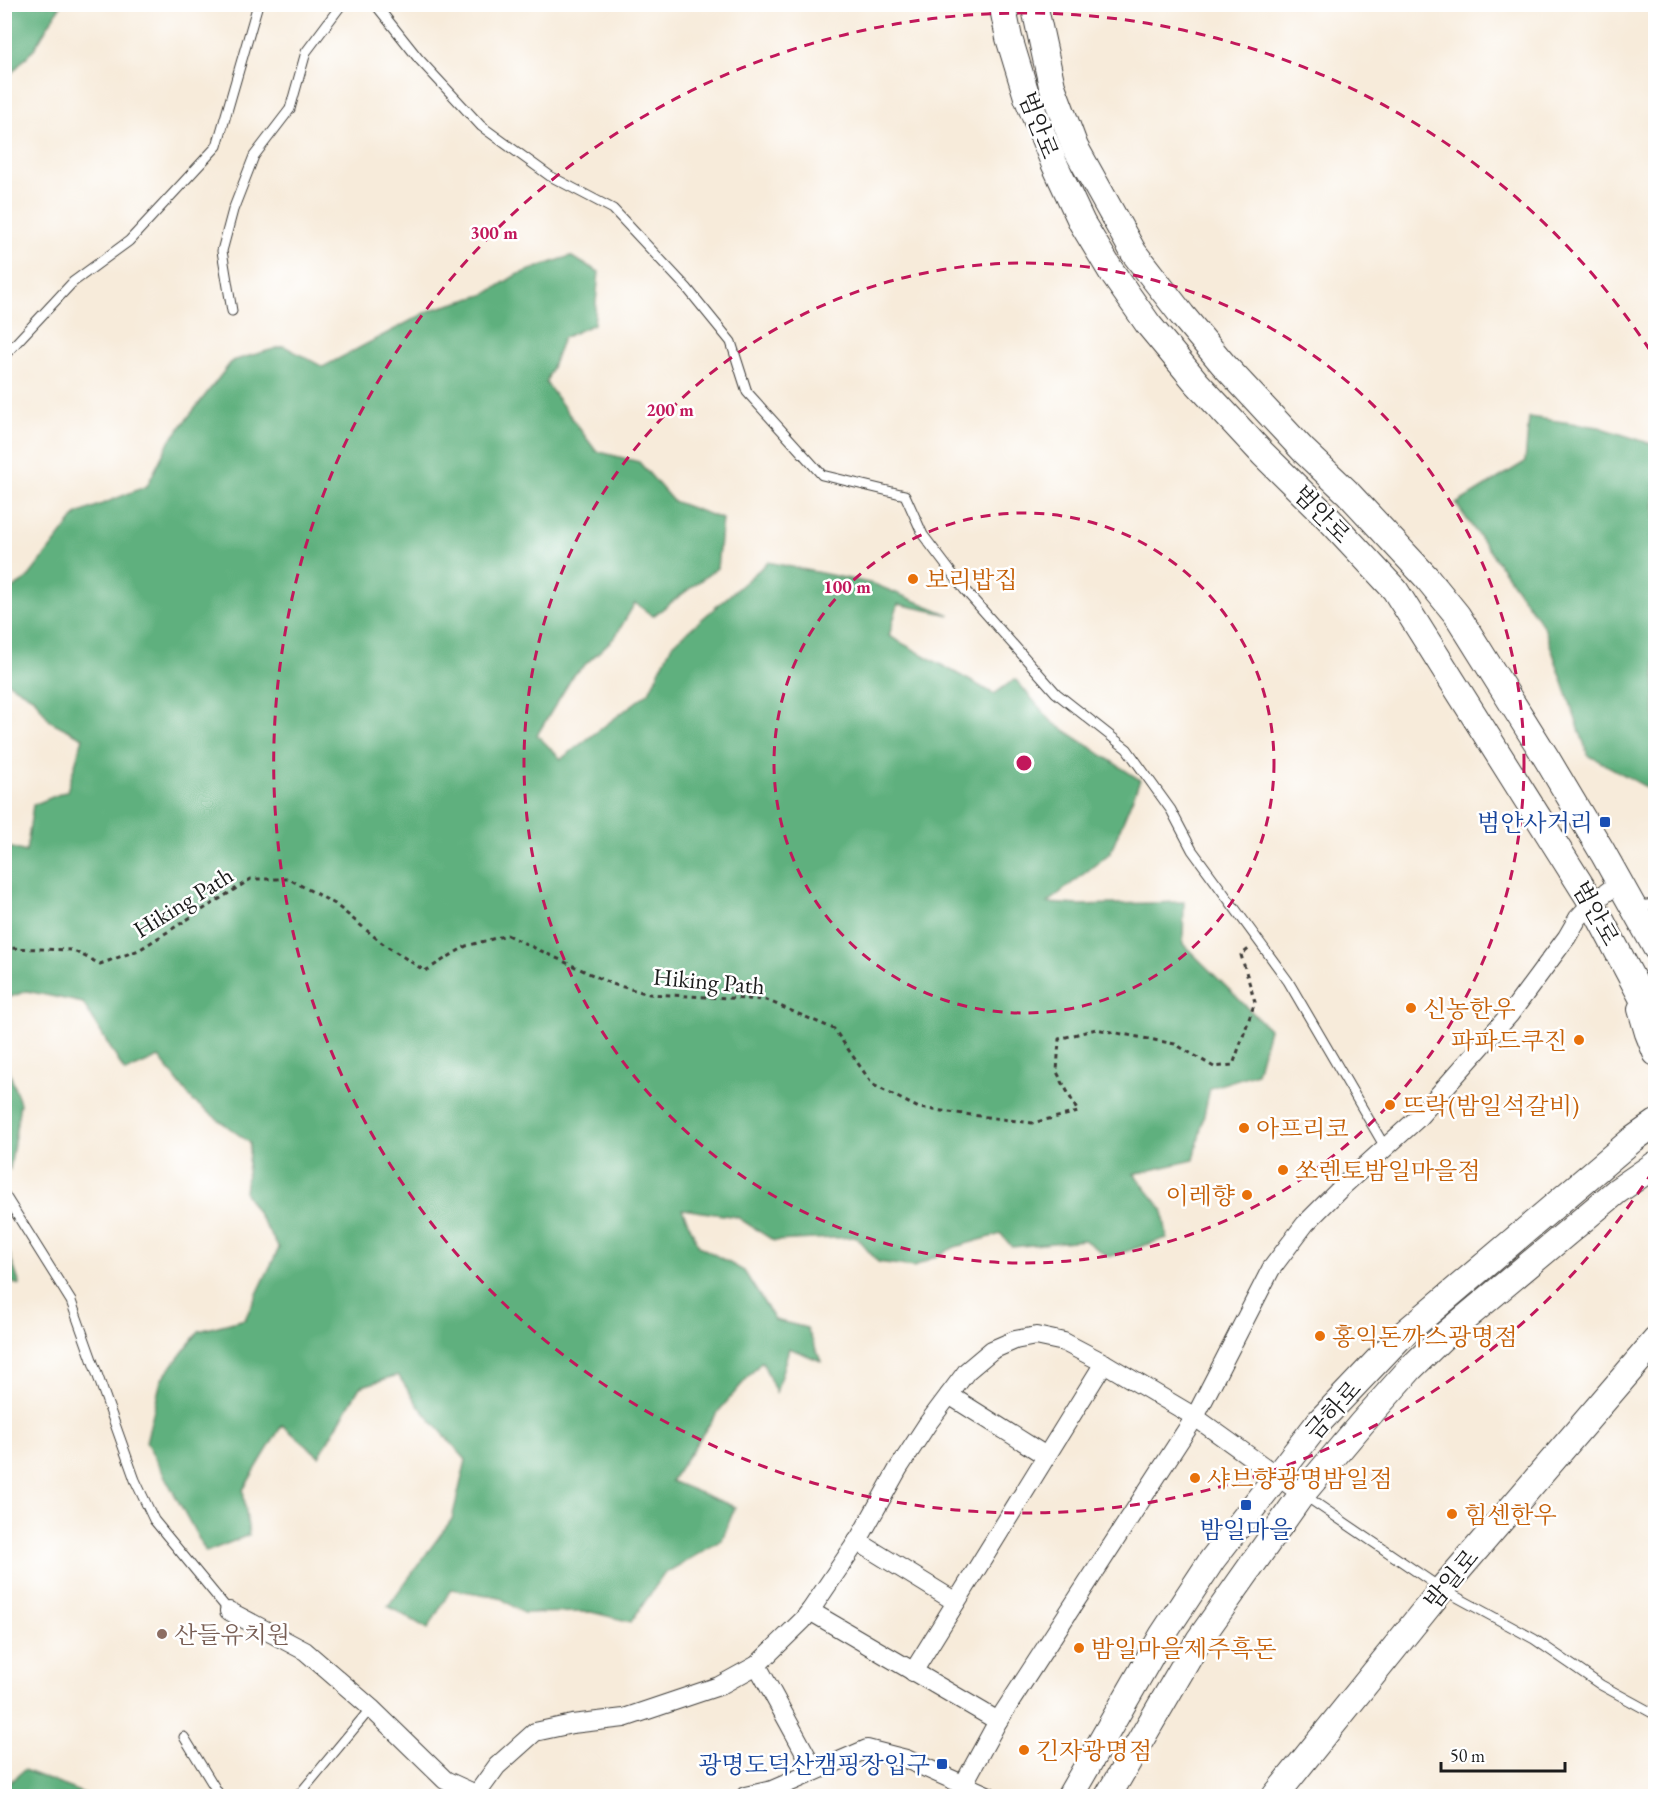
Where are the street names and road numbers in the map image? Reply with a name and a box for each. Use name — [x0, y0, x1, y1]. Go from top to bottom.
street label: 범안로 — [1012, 87, 1066, 163]
street label: 범안로 — [1287, 478, 1357, 550]
street label: Hiking Path — [127, 859, 239, 945]
street label: 범안로 — [1566, 875, 1626, 951]
street label: Hiking Path — [652, 961, 766, 1001]
street label: 금하로 — [1298, 1374, 1368, 1446]
street label: 밤일로 — [1417, 1542, 1485, 1616]

